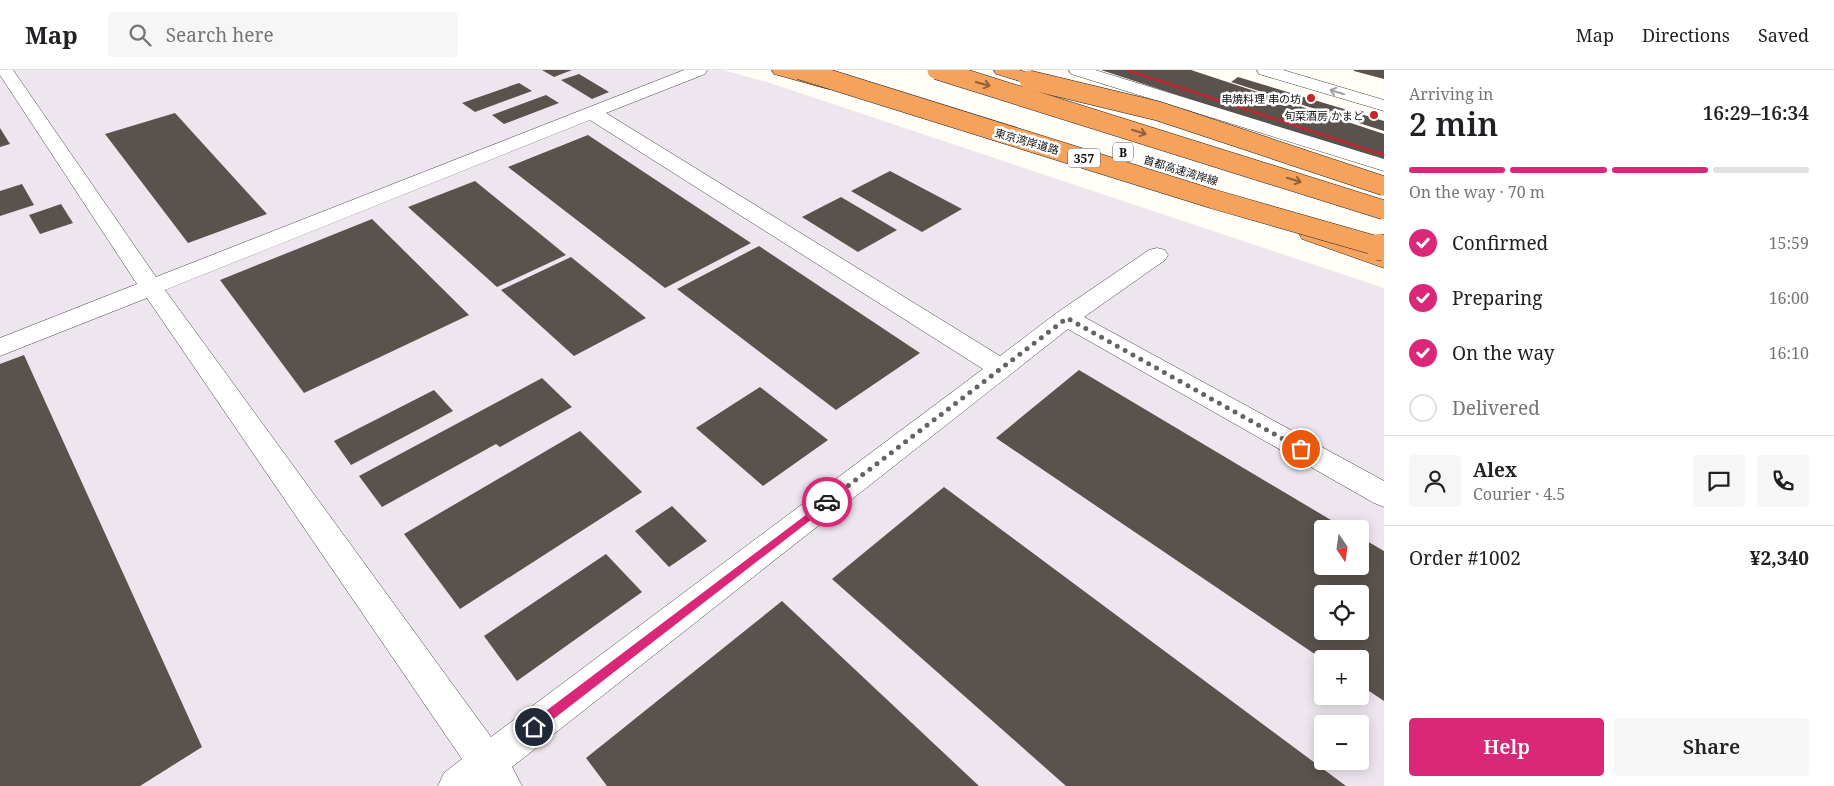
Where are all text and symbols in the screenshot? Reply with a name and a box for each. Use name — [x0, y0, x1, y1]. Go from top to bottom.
search box — [108, 12, 458, 57]
text: Map — [25, 18, 78, 51]
icon: search — [126, 21, 154, 49]
text: Search here — [166, 22, 274, 48]
text: Map — [1576, 23, 1614, 47]
text: Directions — [1642, 23, 1730, 47]
text: Saved — [1758, 23, 1809, 47]
one-way arrow — [975, 79, 991, 89]
text: Arriving in — [1409, 83, 1493, 105]
one-way arrow — [1330, 87, 1346, 97]
place label: 串焼料理 串の坊 — [1221, 91, 1301, 106]
marker: 串焼料理 串の坊 — [1305, 92, 1317, 104]
text: 16:29–16:34 — [1703, 100, 1809, 126]
text: 2 min — [1409, 102, 1498, 145]
place label: 旬菜酒房 かまど — [1284, 108, 1364, 123]
marker: 旬菜酒房 かまど — [1368, 109, 1380, 121]
street label: 東京湾岸道路 — [993, 125, 1061, 157]
one-way arrow — [1130, 127, 1146, 137]
road number: B — [1113, 142, 1133, 161]
road number: 357 — [1068, 148, 1100, 168]
street label: 首都高速湾岸線 — [1142, 152, 1220, 188]
one-way arrow — [1285, 176, 1301, 186]
text: On the way · 70 m — [1409, 181, 1545, 203]
icon: check — [1409, 229, 1437, 257]
text: Confirmed — [1452, 230, 1548, 256]
text: 15:59 — [1769, 232, 1809, 254]
icon: check — [1409, 284, 1437, 312]
text: Preparing — [1452, 285, 1542, 311]
text: 16:00 — [1769, 287, 1809, 309]
icon: check — [1409, 339, 1437, 367]
text: On the way — [1452, 340, 1555, 366]
text: 16:10 — [1769, 342, 1809, 364]
text: Delivered — [1452, 395, 1540, 421]
pin — [1280, 428, 1322, 470]
icon: bag — [1287, 435, 1315, 463]
button: person — [1409, 455, 1461, 507]
button: chat — [1693, 455, 1745, 507]
button: phone — [1757, 455, 1809, 507]
text: Alex — [1473, 457, 1517, 483]
courier — [802, 477, 852, 527]
text: Courier · 4.5 — [1473, 483, 1565, 505]
icon: car — [813, 488, 841, 516]
north arrow — [1314, 520, 1369, 575]
map controls — [1314, 520, 1369, 770]
text: Order #1002 — [1409, 545, 1521, 571]
text: ¥2,340 — [1750, 545, 1809, 571]
button: locate — [1314, 585, 1369, 640]
button: + — [1314, 650, 1369, 705]
pin — [513, 706, 555, 748]
icon: home — [520, 713, 548, 741]
button: − — [1314, 715, 1369, 770]
button: Help — [1409, 718, 1604, 776]
button: Share — [1614, 718, 1809, 776]

